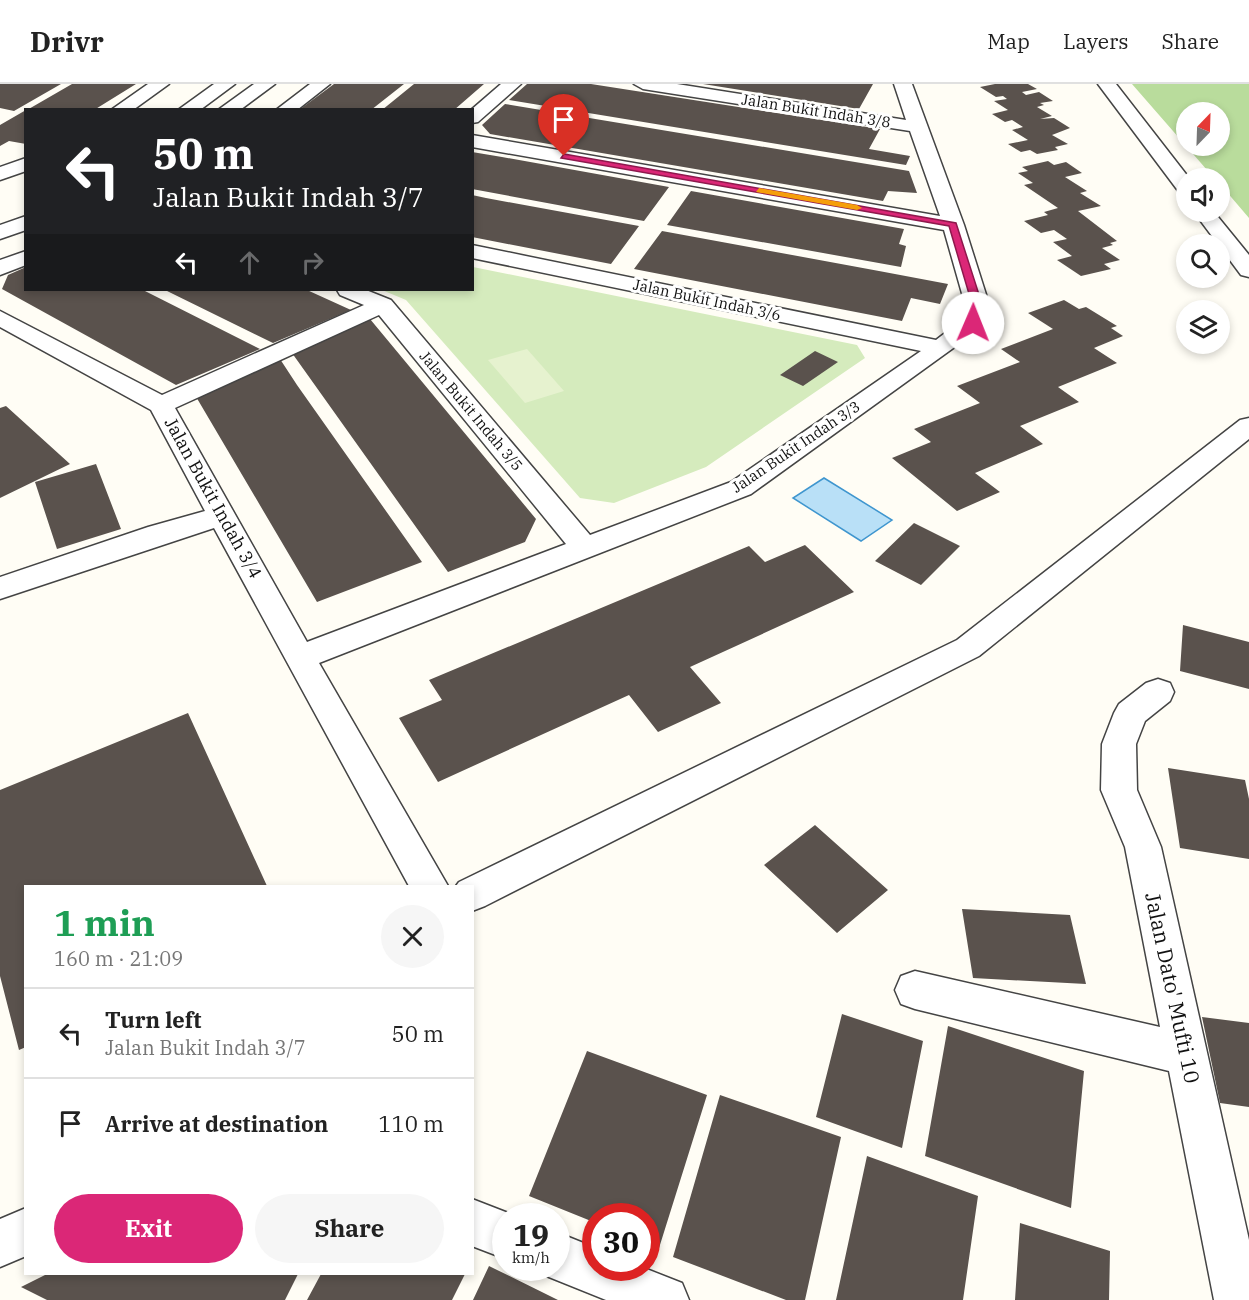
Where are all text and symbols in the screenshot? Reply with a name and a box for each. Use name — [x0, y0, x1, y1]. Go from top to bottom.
text: Drivr — [30, 23, 104, 60]
text: Map — [987, 27, 1030, 55]
text: Layers — [1063, 27, 1129, 55]
text: Share — [1162, 27, 1219, 55]
street label: Jalan Bukit Indah 3/8 — [740, 89, 892, 132]
pin — [538, 94, 589, 156]
north arrow — [1176, 102, 1230, 156]
map controls — [1176, 102, 1230, 354]
icon: arrive — [547, 103, 580, 136]
text: 50 m — [153, 126, 254, 181]
icon: left — [54, 132, 132, 210]
button: sound — [1176, 168, 1230, 222]
text: Jalan Bukit Indah 3/7 — [153, 179, 424, 214]
button: search — [1176, 234, 1230, 288]
icon: left — [170, 246, 203, 279]
icon: ahead — [233, 246, 266, 279]
icon: right — [296, 246, 329, 279]
street label: Jalan Bukit Indah 3/6 — [631, 275, 783, 324]
position arrow — [941, 291, 1005, 355]
button: layers — [1176, 300, 1230, 354]
street label: Jalan Bukit Indah 3/5 — [416, 347, 527, 474]
street label: Jalan Bukit Indah 3/3 — [728, 397, 863, 497]
street label: Jalan Bukit Indah 3/4 — [160, 413, 267, 582]
street label: Jalan Dato' Mufti 10 — [1139, 890, 1207, 1086]
text: 1 min — [54, 899, 155, 946]
button: close — [381, 905, 444, 968]
text: 160 m · 21:09 — [54, 945, 183, 972]
text: Turn left — [105, 1005, 201, 1034]
icon: left — [54, 1017, 87, 1050]
text: 50 m — [392, 1019, 444, 1048]
text: Jalan Bukit Indah 3/7 — [105, 1034, 306, 1061]
icon: arrive — [54, 1107, 87, 1140]
text: Arrive at destination — [105, 1109, 328, 1138]
text: 110 m — [378, 1109, 444, 1138]
button: Exit — [54, 1194, 243, 1263]
button: Share — [255, 1194, 444, 1263]
speed limit sign: 30 — [582, 1203, 660, 1281]
text: 19 — [513, 1215, 549, 1254]
text: km/h — [512, 1248, 550, 1267]

